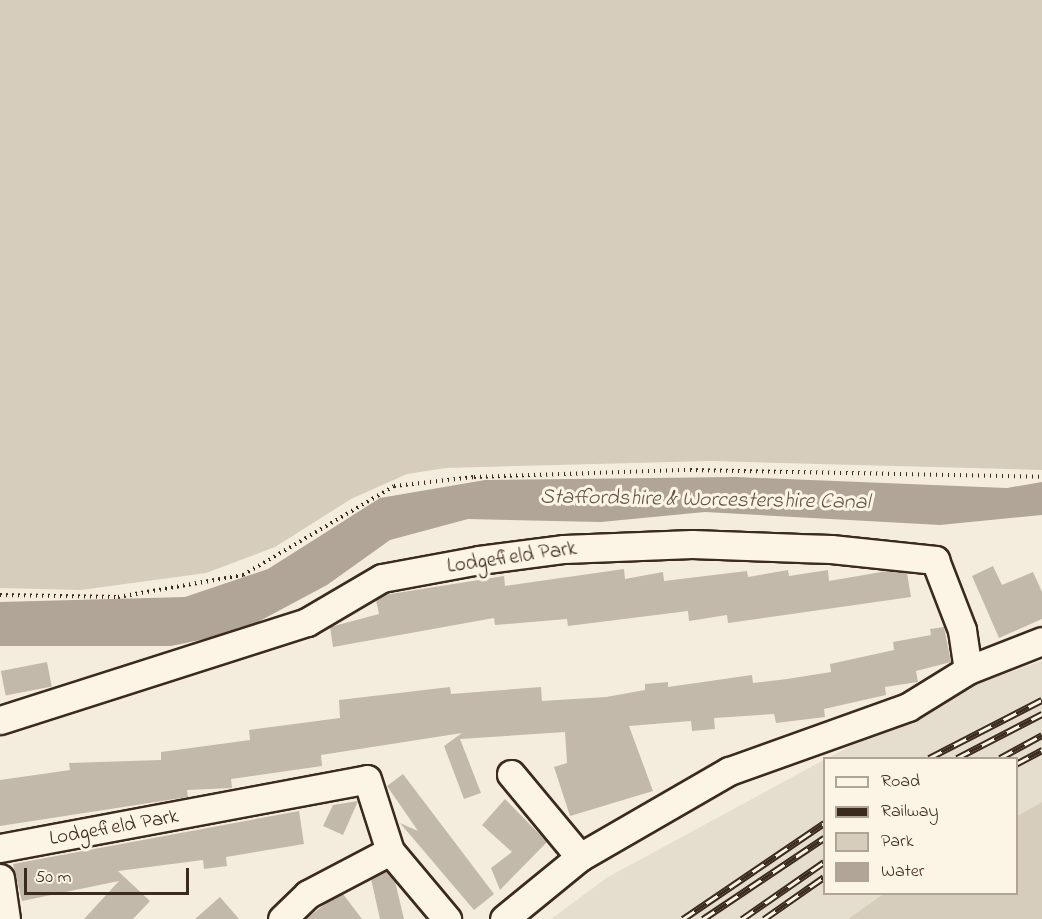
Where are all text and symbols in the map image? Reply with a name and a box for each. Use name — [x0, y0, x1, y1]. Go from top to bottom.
water label: Staffordshire & Worcestershire Canal — [540, 485, 870, 517]
street label: Lodgefield Park — [445, 536, 579, 580]
legend — [823, 757, 1018, 895]
text: Road — [881, 769, 920, 795]
text: Railway — [881, 799, 938, 825]
street label: Lodgefield Park — [47, 804, 181, 852]
text: Park — [881, 829, 914, 855]
scale bar — [27, 856, 192, 894]
text: Water — [881, 859, 924, 885]
text: 50 m — [35, 865, 72, 891]

